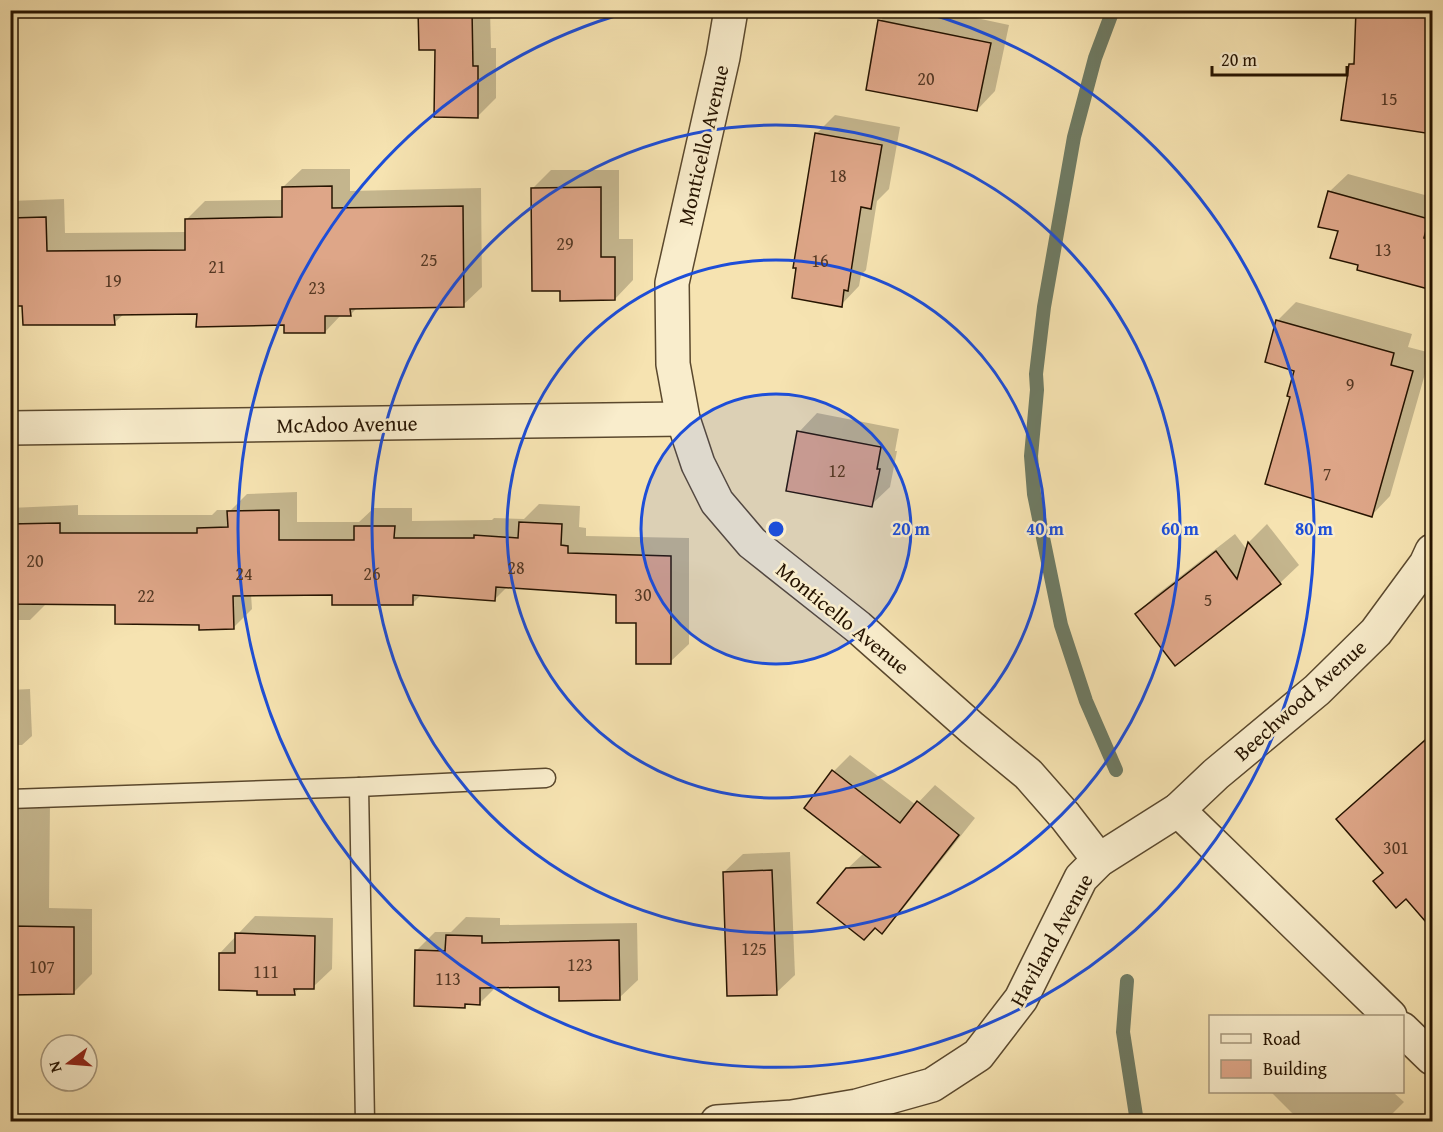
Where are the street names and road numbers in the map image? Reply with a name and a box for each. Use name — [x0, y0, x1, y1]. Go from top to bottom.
street label: Monticello Avenue — [669, 62, 737, 228]
street label: McAdoo Avenue — [276, 407, 418, 441]
street label: Monticello Avenue — [770, 554, 917, 682]
street label: Beechwood Avenue — [1227, 632, 1373, 768]
street label: Haviland Avenue — [1002, 868, 1100, 1012]

